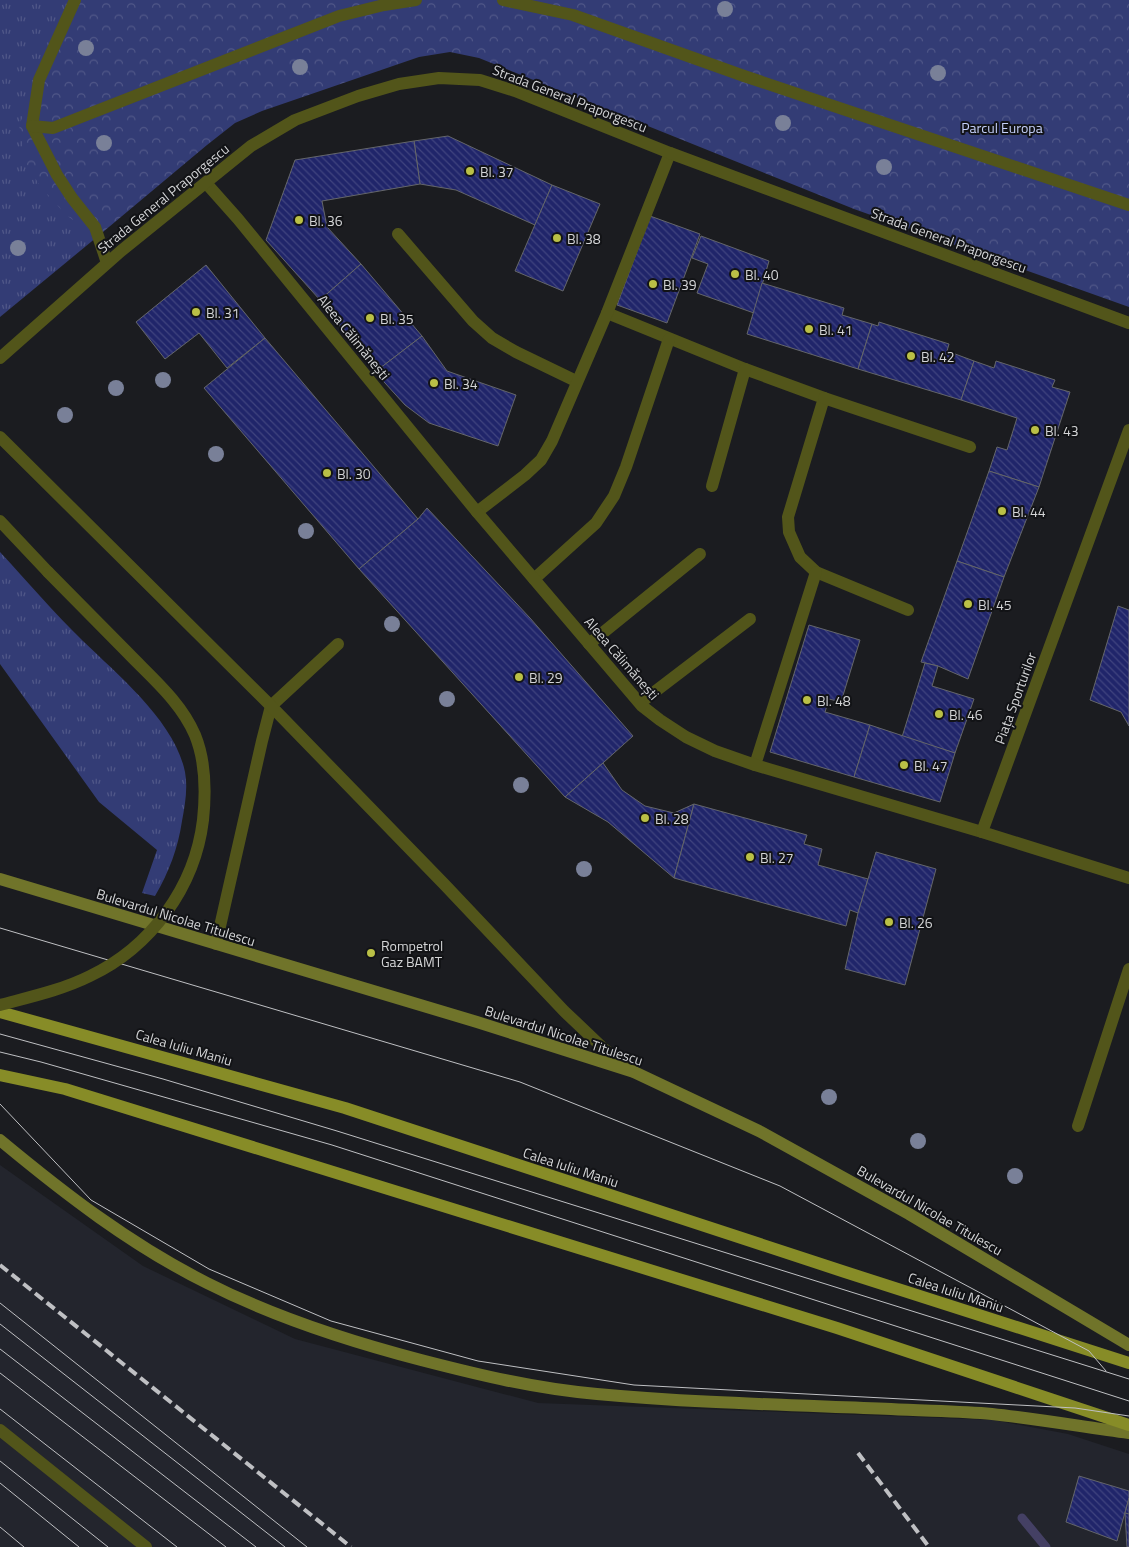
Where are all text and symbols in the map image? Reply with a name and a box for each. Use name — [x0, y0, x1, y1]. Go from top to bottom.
street label: Strada General Praporgescu — [490, 59, 650, 137]
park label: Parcul Europa — [961, 117, 1043, 138]
street label: Strada General Praporgescu — [93, 138, 233, 258]
place label: Bl. 37 — [480, 161, 514, 182]
marker: Bl. 37 — [464, 165, 476, 177]
street label: Strada General Praporgescu — [868, 202, 1030, 278]
place label: Bl. 36 — [309, 210, 343, 231]
marker: Bl. 36 — [293, 214, 305, 226]
place label: Bl. 38 — [567, 228, 601, 249]
marker: Bl. 38 — [551, 232, 563, 244]
place label: Bl. 40 — [745, 264, 779, 285]
marker: Bl. 40 — [729, 268, 741, 280]
place label: Bl. 39 — [663, 274, 697, 295]
marker: Bl. 39 — [647, 278, 659, 290]
street label: Aleea Călimănești — [313, 290, 395, 384]
place label: Bl. 31 — [206, 302, 240, 323]
marker: Bl. 31 — [190, 306, 202, 318]
place label: Bl. 35 — [380, 308, 414, 329]
marker: Bl. 35 — [364, 312, 376, 324]
place label: Bl. 41 — [819, 319, 853, 340]
marker: Bl. 41 — [803, 323, 815, 335]
place label: Bl. 42 — [921, 346, 955, 367]
marker: Bl. 42 — [905, 350, 917, 362]
place label: Bl. 34 — [444, 373, 478, 394]
marker: Bl. 34 — [428, 377, 440, 389]
place label: Bl. 43 — [1045, 420, 1079, 441]
marker: Bl. 43 — [1029, 424, 1041, 436]
place label: Bl. 30 — [337, 463, 371, 484]
marker: Bl. 30 — [321, 467, 333, 479]
place label: Bl. 44 — [1012, 501, 1046, 522]
marker: Bl. 44 — [996, 505, 1008, 517]
place label: Bl. 45 — [978, 594, 1012, 615]
marker: Bl. 45 — [962, 598, 974, 610]
street label: Aleea Călimănești — [580, 612, 664, 704]
street label: Piața Sporturilor — [989, 649, 1041, 747]
place label: Bl. 29 — [529, 667, 563, 688]
marker: Bl. 29 — [513, 671, 525, 683]
place label: Bl. 48 — [817, 690, 851, 711]
marker: Bl. 48 — [801, 694, 813, 706]
place label: Bl. 46 — [949, 704, 983, 725]
marker: Bl. 46 — [933, 708, 945, 720]
place label: Bl. 47 — [914, 755, 948, 776]
marker: Bl. 47 — [898, 759, 910, 771]
place label: Bl. 28 — [655, 808, 689, 829]
marker: Bl. 28 — [639, 812, 651, 824]
place label: Bl. 27 — [760, 847, 794, 868]
marker: Bl. 27 — [744, 851, 756, 863]
street label: Bulevardul Nicolae Titulescu — [94, 883, 258, 951]
place label: Bl. 26 — [899, 912, 933, 933]
marker: Bl. 26 — [883, 916, 895, 928]
place label: Rompetrol Gaz BAMT — [381, 935, 443, 972]
marker: Rompetrol Gaz BAMT — [365, 947, 377, 959]
street label: Bulevardul Nicolae Titulescu — [482, 999, 646, 1071]
street label: Calea Iuliu Maniu — [133, 1023, 235, 1071]
street label: Calea Iuliu Maniu — [520, 1142, 622, 1192]
street label: Bulevardul Nicolae Titulescu — [853, 1160, 1007, 1260]
street label: Calea Iuliu Maniu — [905, 1267, 1007, 1317]

